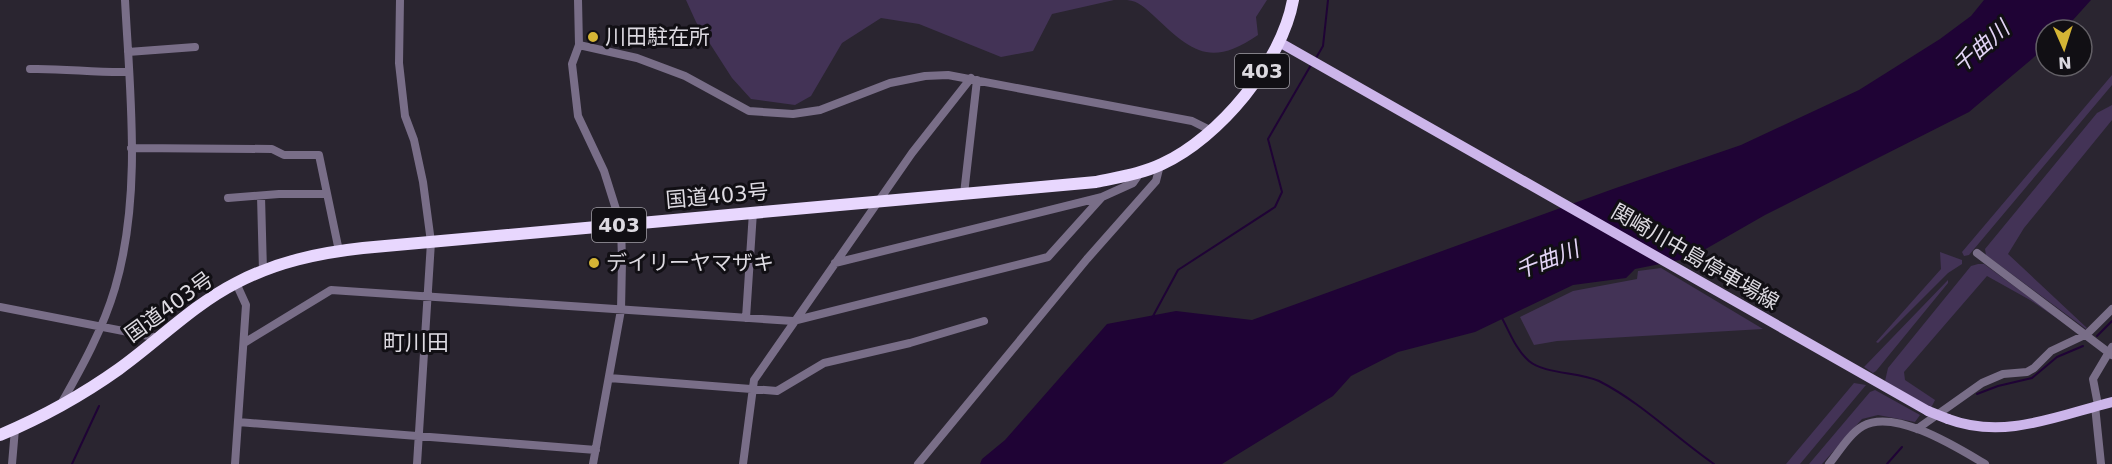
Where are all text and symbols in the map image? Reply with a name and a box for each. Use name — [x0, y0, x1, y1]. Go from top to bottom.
water label: 千曲川 — [1948, 15, 2016, 78]
north arrow — [2034, 18, 2094, 78]
place label: 川田駐在所 — [605, 25, 710, 49]
marker: 川田駐在所 — [586, 30, 600, 44]
text: N — [2058, 53, 2072, 72]
road number: 403 — [1235, 54, 1289, 88]
street label: 国道403号 — [665, 180, 769, 212]
street label: 関崎川中島停車場線 — [1607, 199, 1783, 315]
road number: 403 — [592, 208, 646, 242]
water label: 千曲川 — [1512, 236, 1584, 283]
place label: デイリーヤマザキ — [606, 251, 774, 275]
marker: デイリーヤマザキ — [587, 256, 601, 270]
street label: 国道403号 — [120, 267, 218, 347]
district label: 町川田 — [383, 330, 449, 355]

